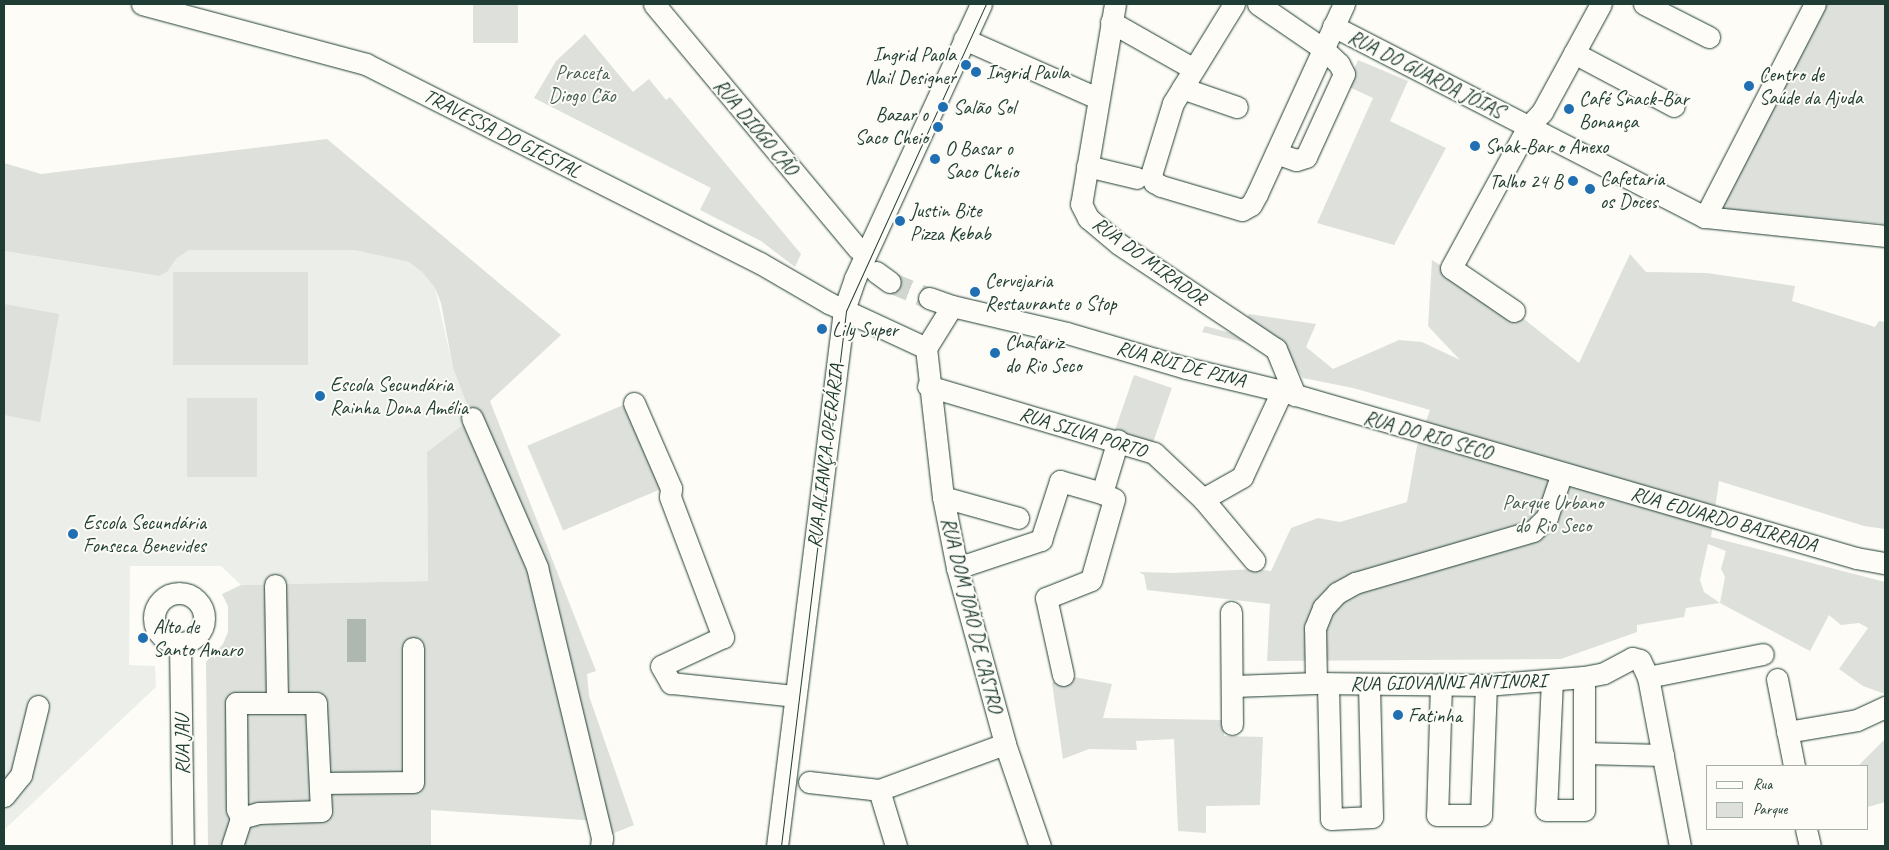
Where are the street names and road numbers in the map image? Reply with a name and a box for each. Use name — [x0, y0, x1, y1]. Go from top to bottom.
street label: RUA DO GUARDA JÓIAS — [1345, 25, 1507, 123]
street label: RUA DIOGO CÃO — [709, 74, 803, 180]
street label: TRAVESSA DO GIESTAL — [419, 83, 585, 183]
street label: RUA DO MIRADOR — [1088, 211, 1212, 311]
street label: RUA RUI DE PINA — [1114, 335, 1248, 393]
street label: RUA ALIANÇA OPERÁRIA — [802, 363, 848, 549]
street label: RUA SILVA PORTO — [1016, 401, 1150, 463]
street label: RUA DO RIO SECO — [1361, 405, 1495, 465]
street label: RUA EDUARDO BAIRRADA — [1629, 481, 1819, 557]
street label: RUA DOM JOÃO DE CASTRO — [936, 515, 1008, 715]
street label: RUA GIOVANNI ANTINORI — [1350, 668, 1546, 696]
street label: RUA JAU — [169, 715, 195, 775]

